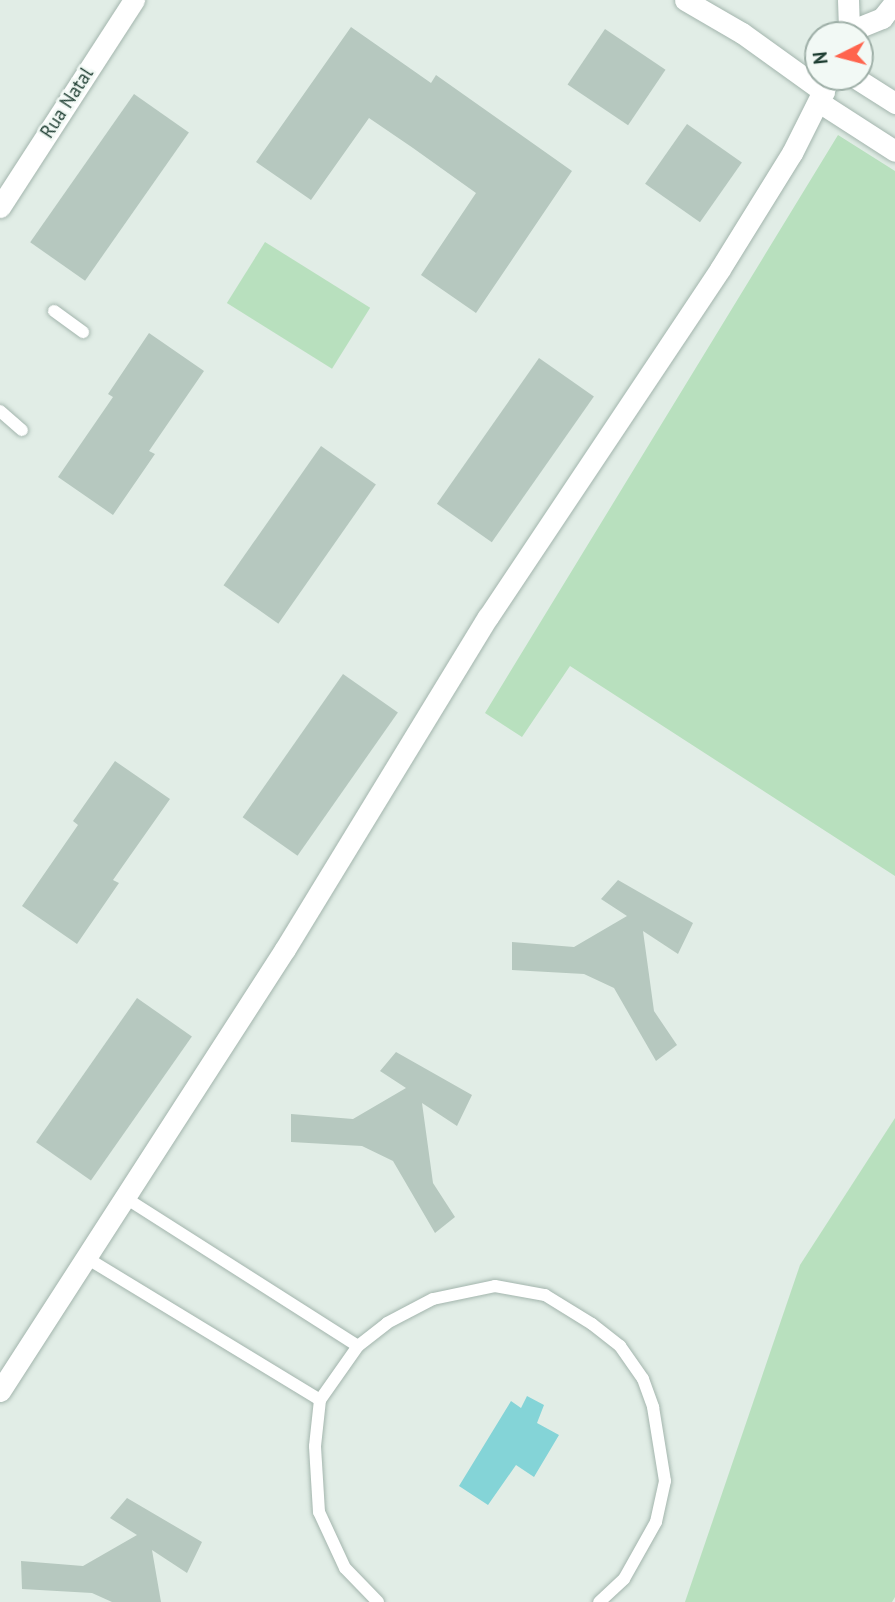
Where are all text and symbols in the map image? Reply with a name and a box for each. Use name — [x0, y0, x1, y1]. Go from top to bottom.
north arrow — [804, 21, 874, 91]
text: N — [808, 51, 833, 65]
street label: Rua Natal — [36, 63, 98, 143]

